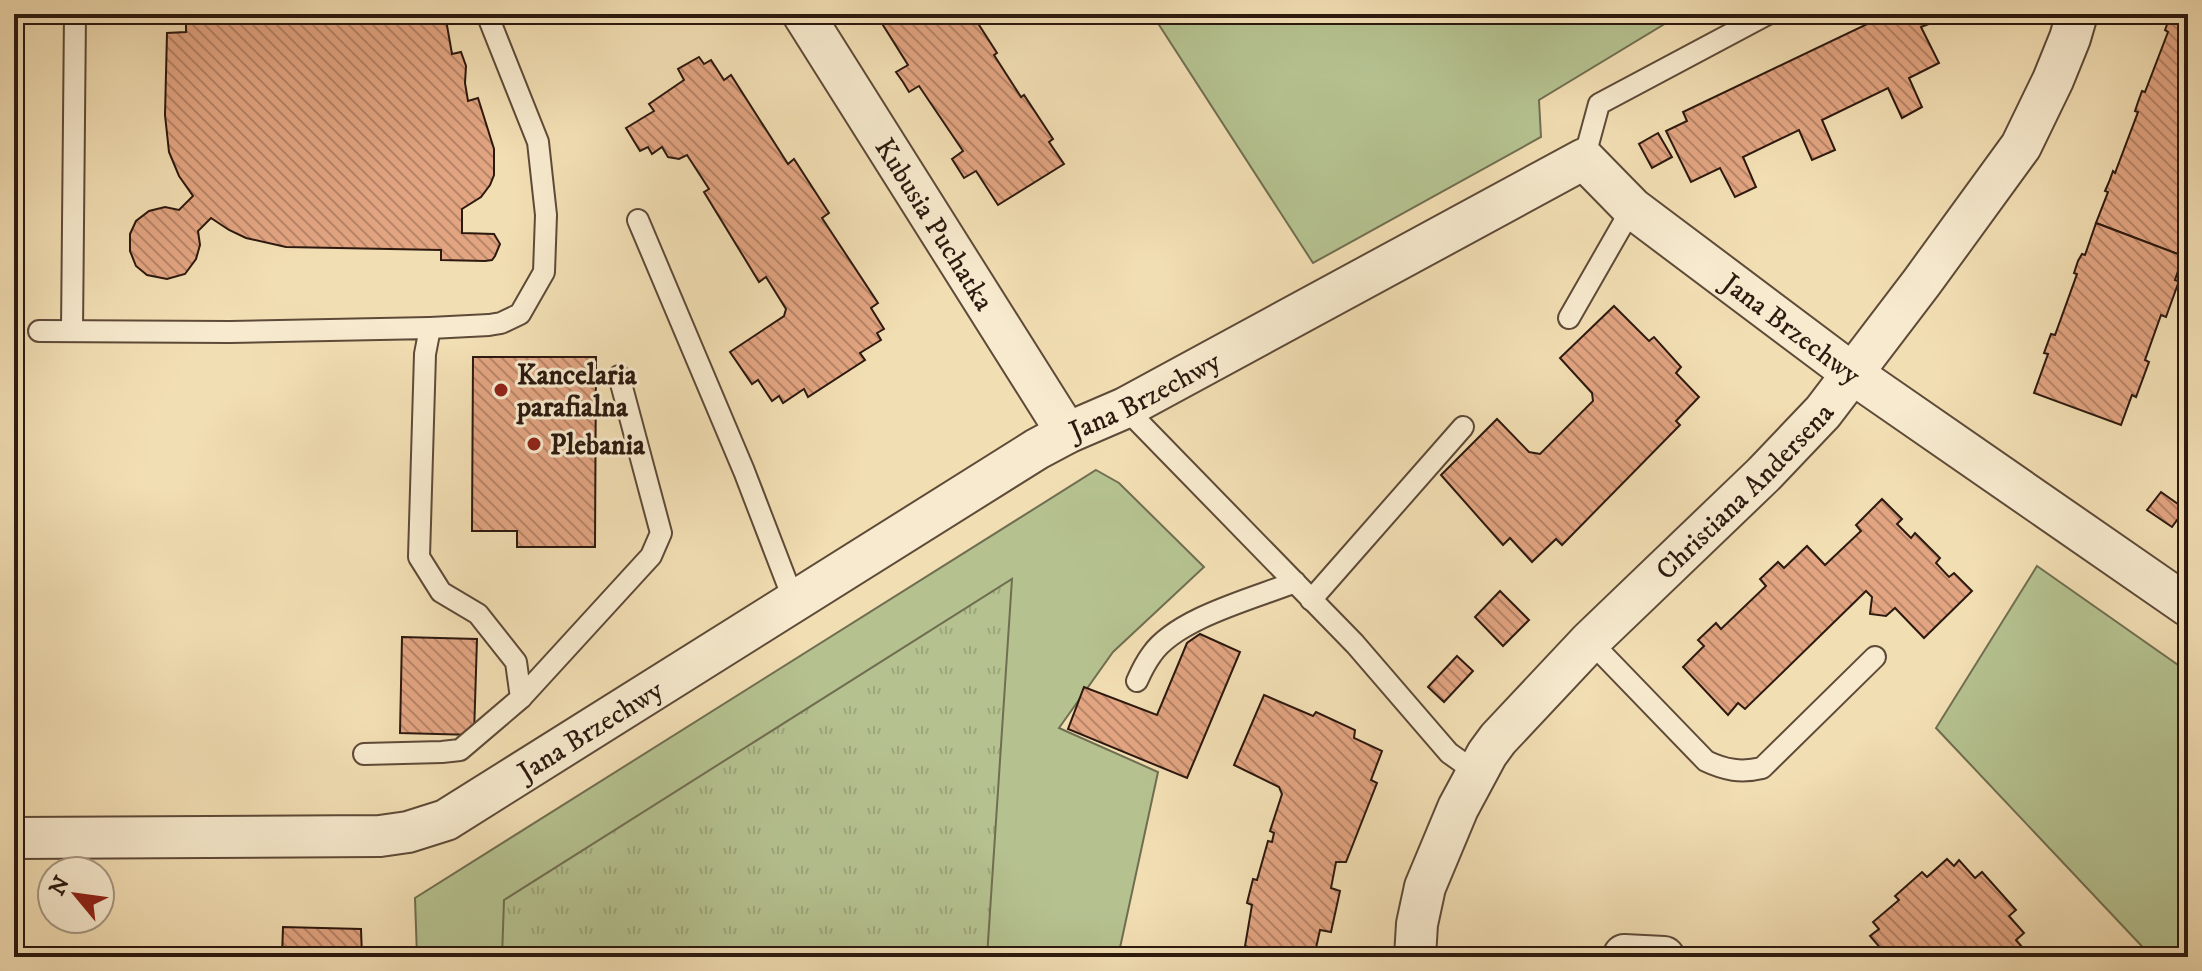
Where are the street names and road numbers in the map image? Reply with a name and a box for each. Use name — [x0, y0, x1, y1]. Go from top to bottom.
street label: Kubusia Puchatka — [867, 132, 1001, 318]
street label: Jana Brzechwy — [1712, 264, 1868, 393]
street label: Jana Brzechwy — [1061, 343, 1227, 450]
street label: Christiana Andersena — [1649, 397, 1842, 588]
street label: Jana Brzechwy — [509, 672, 670, 791]

